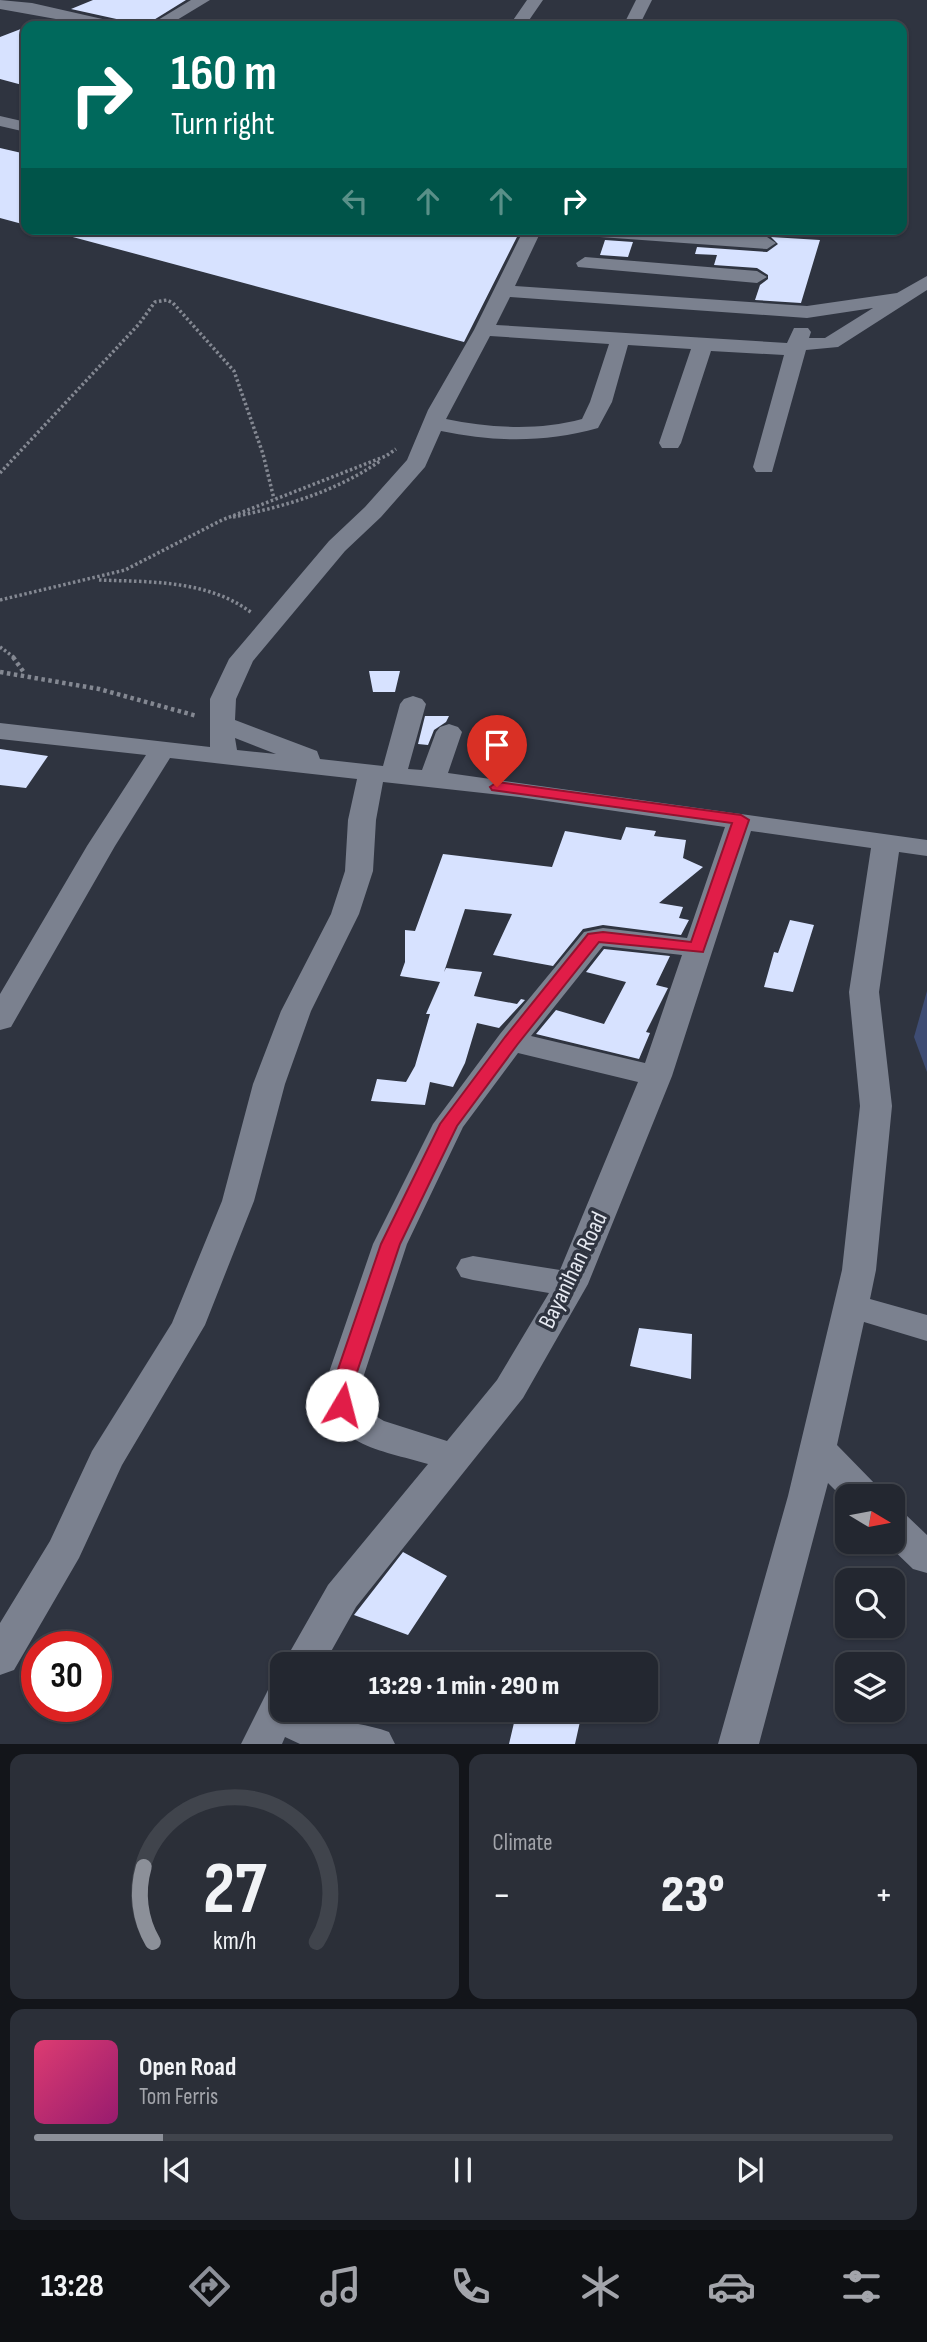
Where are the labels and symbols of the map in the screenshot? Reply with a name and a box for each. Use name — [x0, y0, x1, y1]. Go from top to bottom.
pin — [467, 715, 527, 787]
street label: Bayanihan Road — [532, 1207, 614, 1333]
position arrow — [305, 1368, 379, 1442]
north arrow — [835, 1484, 905, 1554]
speed limit sign: 30 — [21, 1631, 112, 1722]

